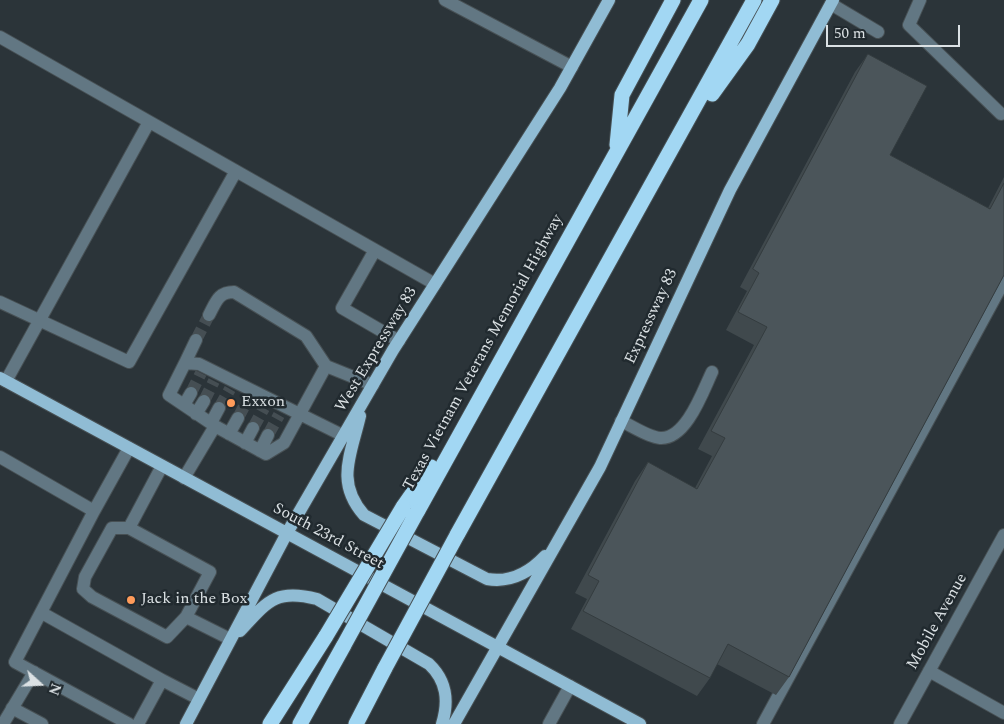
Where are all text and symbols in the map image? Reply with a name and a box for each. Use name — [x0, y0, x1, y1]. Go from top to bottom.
scale bar — [829, 15, 963, 47]
text: 50 m — [834, 22, 866, 45]
street label: Texas Vietnam Veterans Memorial Highway — [400, 212, 568, 494]
street label: Expressway 83 — [622, 266, 682, 368]
street label: West Expressway 83 — [332, 284, 422, 416]
place label: Exxon — [241, 393, 285, 413]
marker: Exxon — [225, 397, 237, 409]
street label: South 23rd Street — [269, 500, 387, 574]
street label: Mobile Avenue — [904, 570, 972, 674]
place label: Jack in the Box — [141, 590, 247, 610]
marker: Jack in the Box — [125, 594, 137, 606]
north arrow — [15, 659, 65, 709]
text: N — [43, 680, 66, 698]

